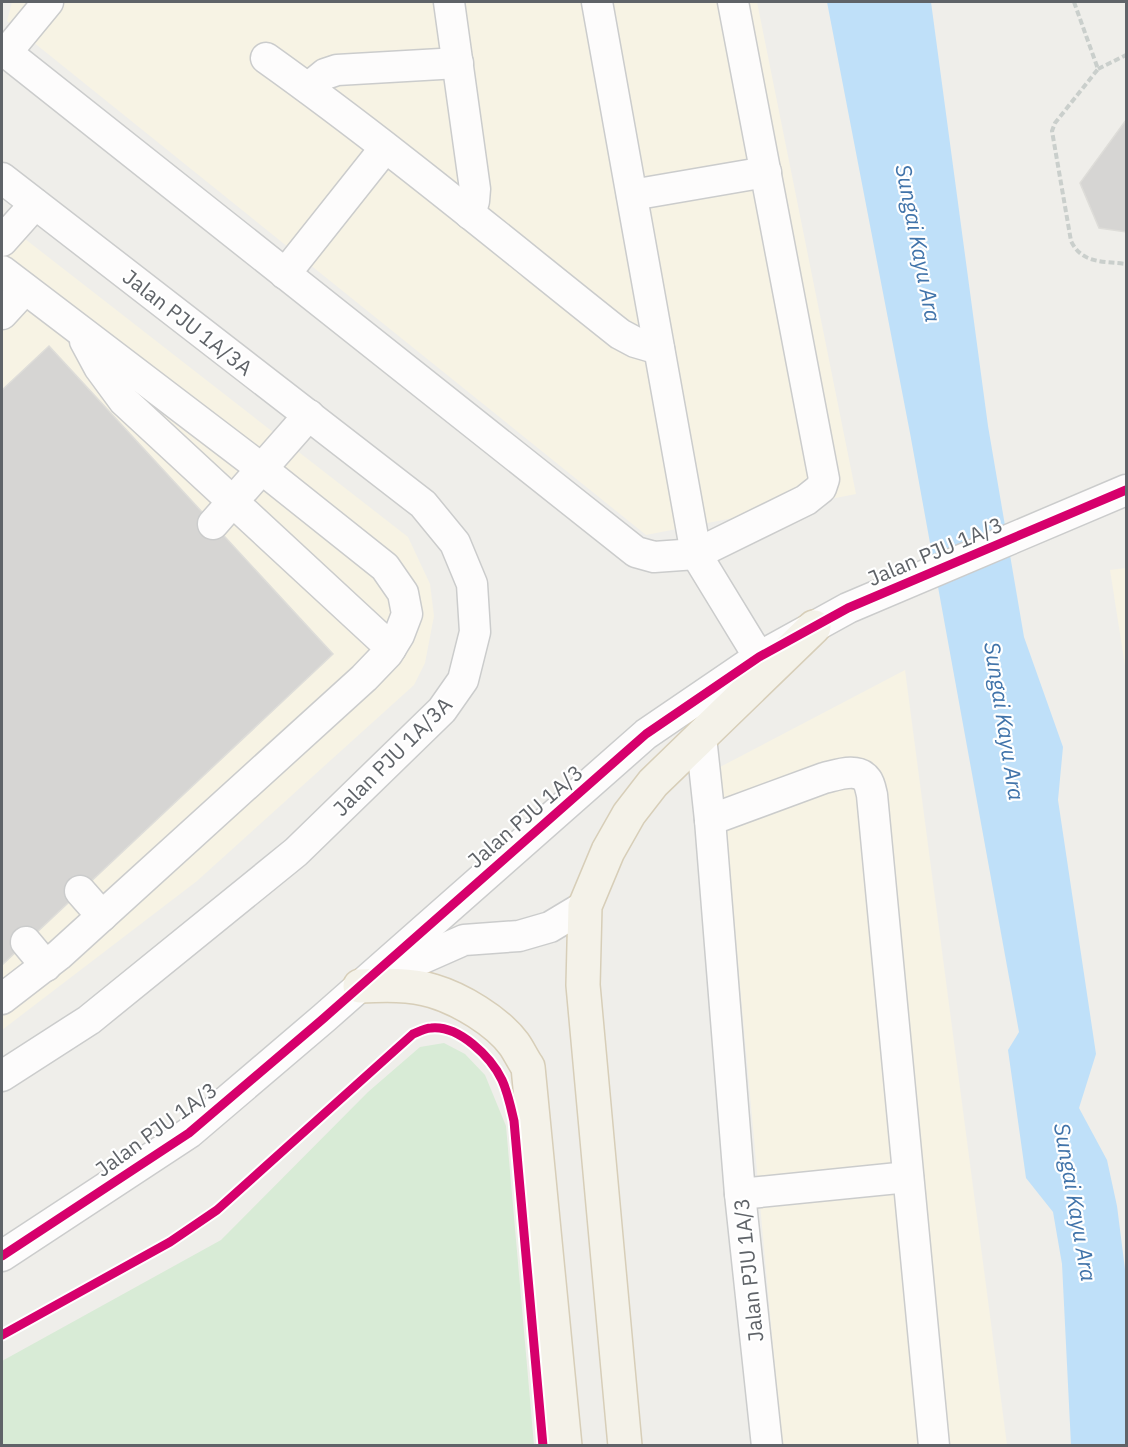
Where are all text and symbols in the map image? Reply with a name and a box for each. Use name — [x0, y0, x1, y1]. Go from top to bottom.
water label: Sungai Kayu Ara — [889, 162, 949, 324]
street label: Jalan PJU 1A/3A — [117, 262, 259, 382]
street label: Jalan PJU 1A/3 — [863, 510, 1007, 592]
water label: Sungai Kayu Ara — [978, 640, 1032, 802]
street label: Jalan PJU 1A/3A — [326, 690, 458, 822]
street label: Jalan PJU 1A/3 — [461, 758, 589, 874]
street label: Jalan PJU 1A/3 — [89, 1075, 223, 1183]
water label: Sungai Kayu Ara — [1048, 1121, 1104, 1283]
street label: Jalan PJU 1A/3 — [727, 1197, 769, 1343]

